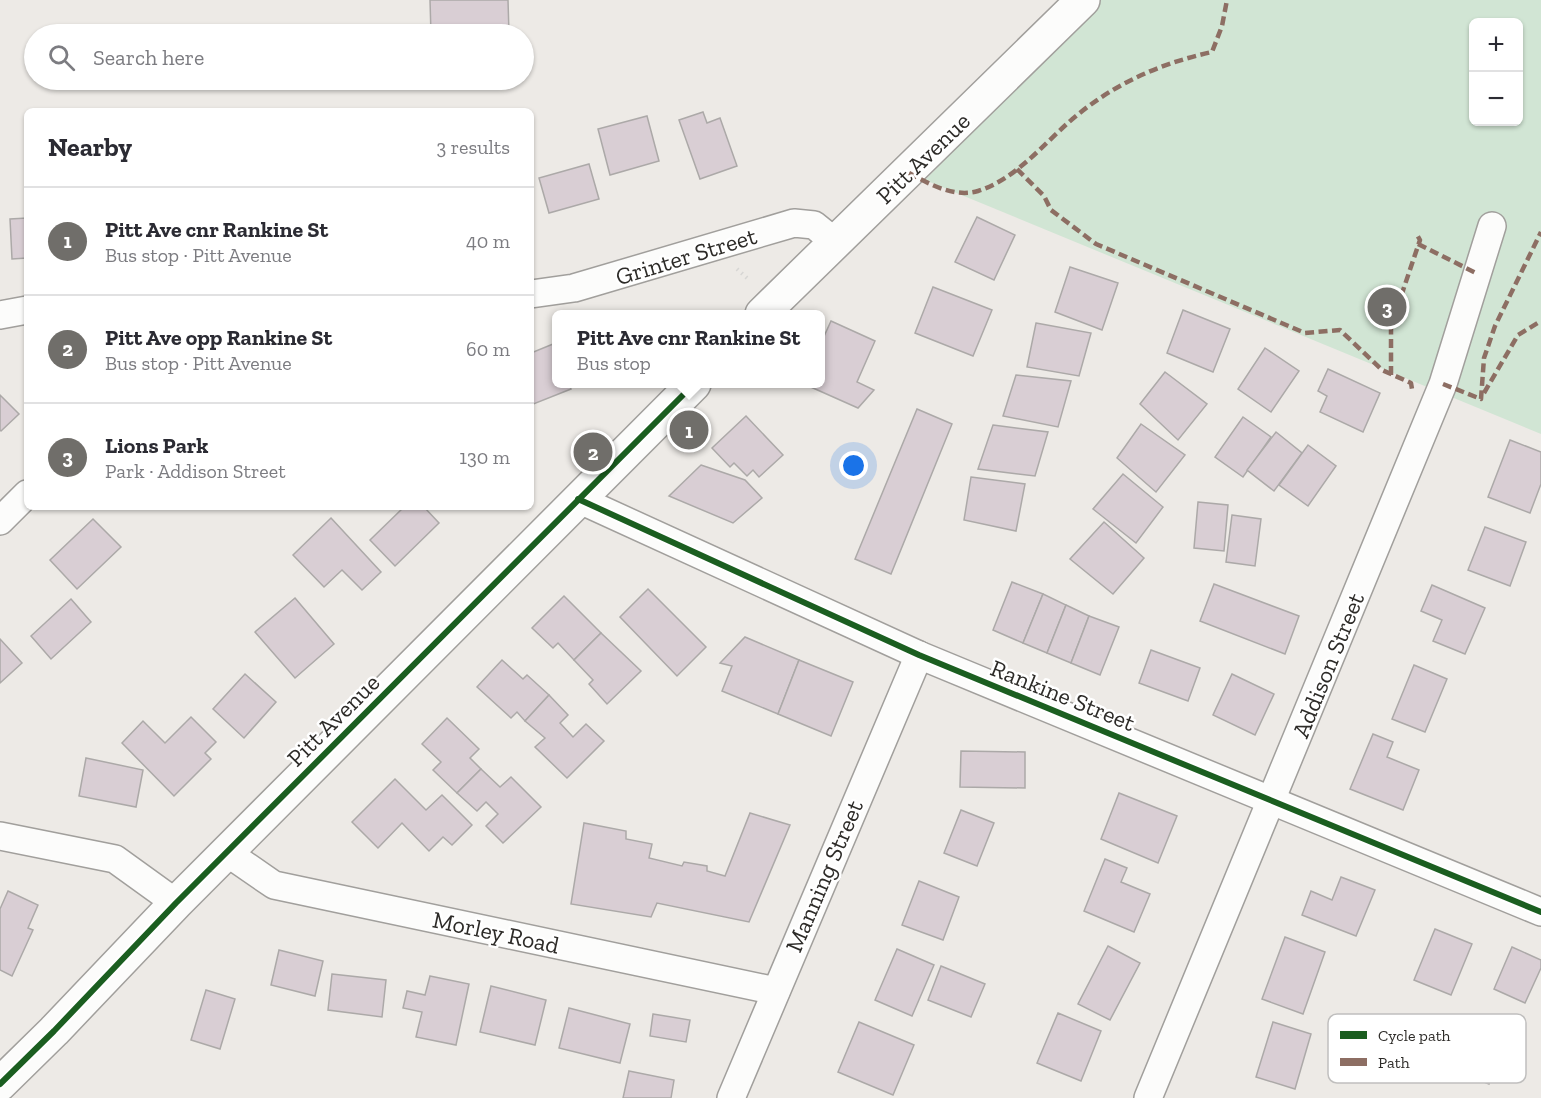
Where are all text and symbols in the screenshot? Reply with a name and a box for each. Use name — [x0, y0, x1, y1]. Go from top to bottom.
map controls — [1469, 18, 1523, 126]
button: + — [1469, 18, 1523, 72]
search box — [24, 24, 534, 90]
icon: search — [45, 41, 78, 74]
text: Search here — [93, 44, 204, 71]
button: − — [1469, 72, 1523, 126]
street label: Pitt Avenue — [870, 106, 976, 210]
text: Nearby — [48, 131, 132, 163]
text: 3 results — [436, 135, 510, 159]
text: Pitt Ave cnr Rankine St — [105, 216, 328, 243]
street label: Grinter Street — [612, 221, 760, 291]
text: 1 — [63, 229, 72, 253]
text: 40 m — [466, 229, 510, 253]
text: Bus stop · Pitt Avenue — [105, 243, 292, 267]
pin: 3 — [1368, 284, 1406, 330]
popup — [552, 310, 825, 388]
text: Pitt Ave opp Rankine St — [105, 324, 332, 351]
text: Pitt Ave cnr Rankine St — [577, 324, 800, 351]
text: 2 — [62, 337, 73, 361]
text: 60 m — [466, 337, 510, 361]
text: Bus stop · Pitt Avenue — [105, 351, 292, 375]
text: Bus stop — [577, 351, 651, 375]
pin: 1 — [670, 408, 708, 452]
pin: 2 — [574, 430, 612, 474]
text: Lions Park — [105, 432, 209, 459]
text: 3 — [62, 445, 73, 469]
text: 130 m — [459, 445, 510, 469]
your location — [839, 451, 868, 480]
text: Park · Addison Street — [105, 459, 286, 483]
street label: Addison Street — [1286, 588, 1370, 742]
street label: Rankine Street — [987, 653, 1139, 737]
street label: Pitt Avenue — [281, 668, 385, 772]
street label: Manning Street — [779, 796, 869, 956]
street label: Morley Road — [430, 904, 562, 960]
legend — [1328, 1014, 1526, 1083]
text: Cycle path — [1378, 1026, 1451, 1045]
text: Path — [1378, 1053, 1410, 1072]

